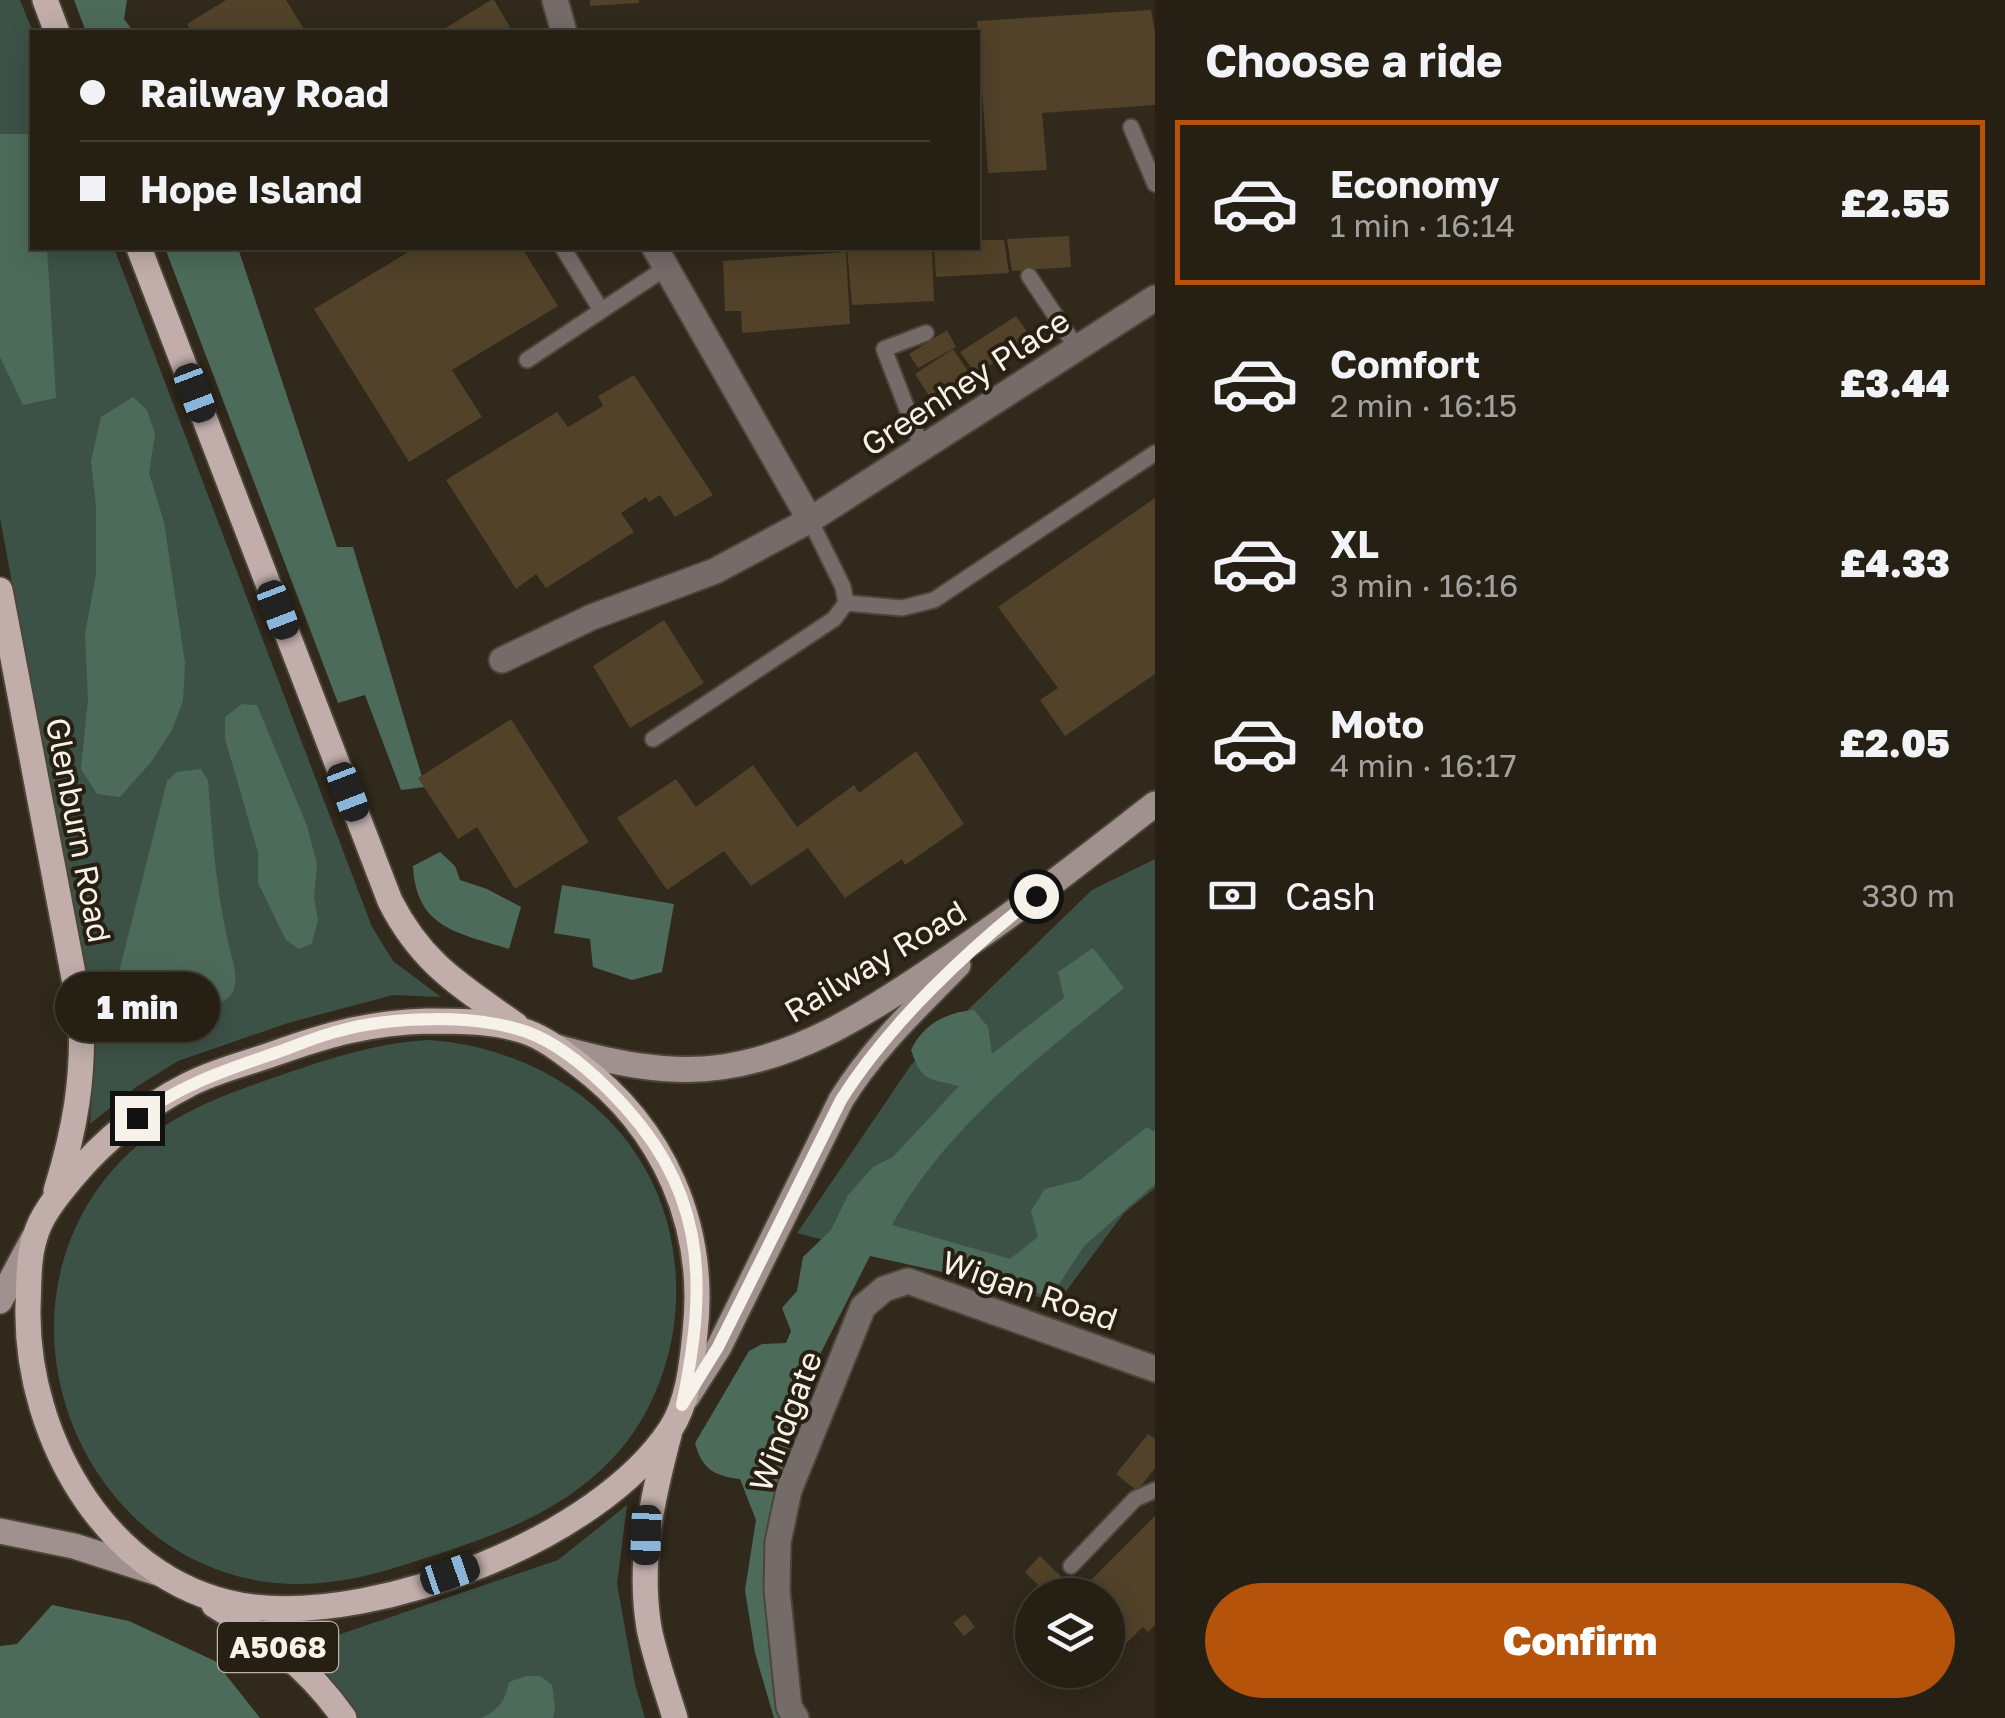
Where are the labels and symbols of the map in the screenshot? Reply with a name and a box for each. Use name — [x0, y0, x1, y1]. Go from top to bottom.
street label: Greenhey Place — [854, 301, 1076, 463]
car — [170, 360, 220, 426]
car — [253, 577, 303, 643]
street label: Glenburn Road — [39, 714, 119, 946]
car — [323, 759, 373, 825]
route start — [1014, 874, 1059, 919]
street label: Railway Road — [777, 892, 973, 1030]
callout: 1 min — [54, 973, 220, 1043]
route end — [115, 1096, 160, 1141]
street label: Wigan Road — [937, 1242, 1123, 1338]
street label: Windgate — [741, 1345, 829, 1497]
car — [630, 1504, 662, 1566]
car — [417, 1550, 483, 1598]
road number: A5068 — [218, 1622, 338, 1672]

